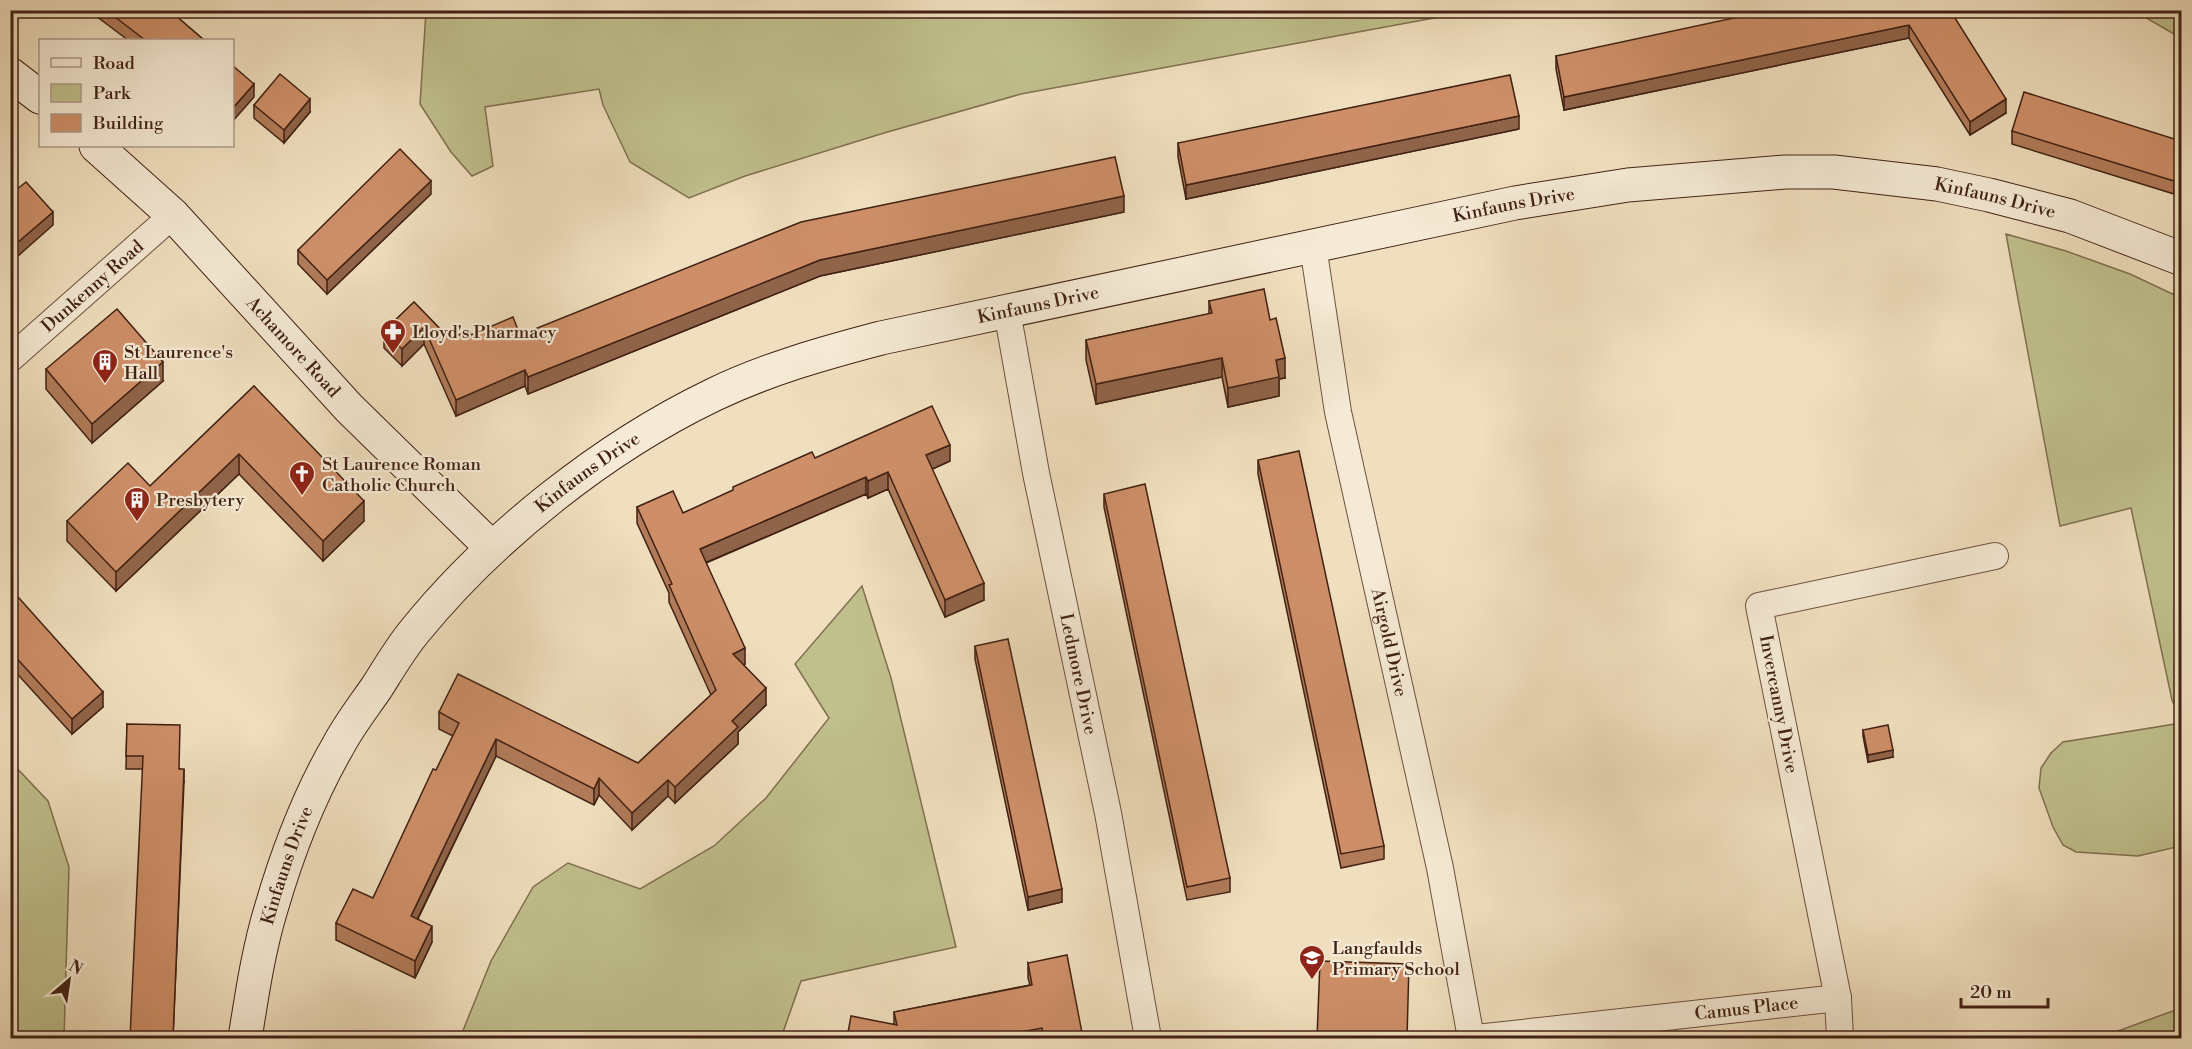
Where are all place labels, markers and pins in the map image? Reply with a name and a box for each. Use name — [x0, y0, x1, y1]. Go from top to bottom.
pharmacy icon: Lloyd's Pharmacy — [378, 317, 408, 355]
place label: Lloyd's Pharmacy — [412, 321, 557, 344]
place label: St Laurence's Hall — [124, 341, 233, 385]
building icon: St Laurence's Hall — [90, 347, 120, 385]
place label: St Laurence Roman Catholic Church — [322, 453, 481, 497]
church icon: St Laurence Roman Catholic Church — [287, 459, 317, 497]
building icon: Presbytery — [122, 485, 152, 523]
place label: Presbytery — [156, 489, 244, 512]
place label: Langfaulds Primary School — [1332, 937, 1460, 981]
school or university icon: Langfaulds Primary School — [1297, 943, 1327, 981]

